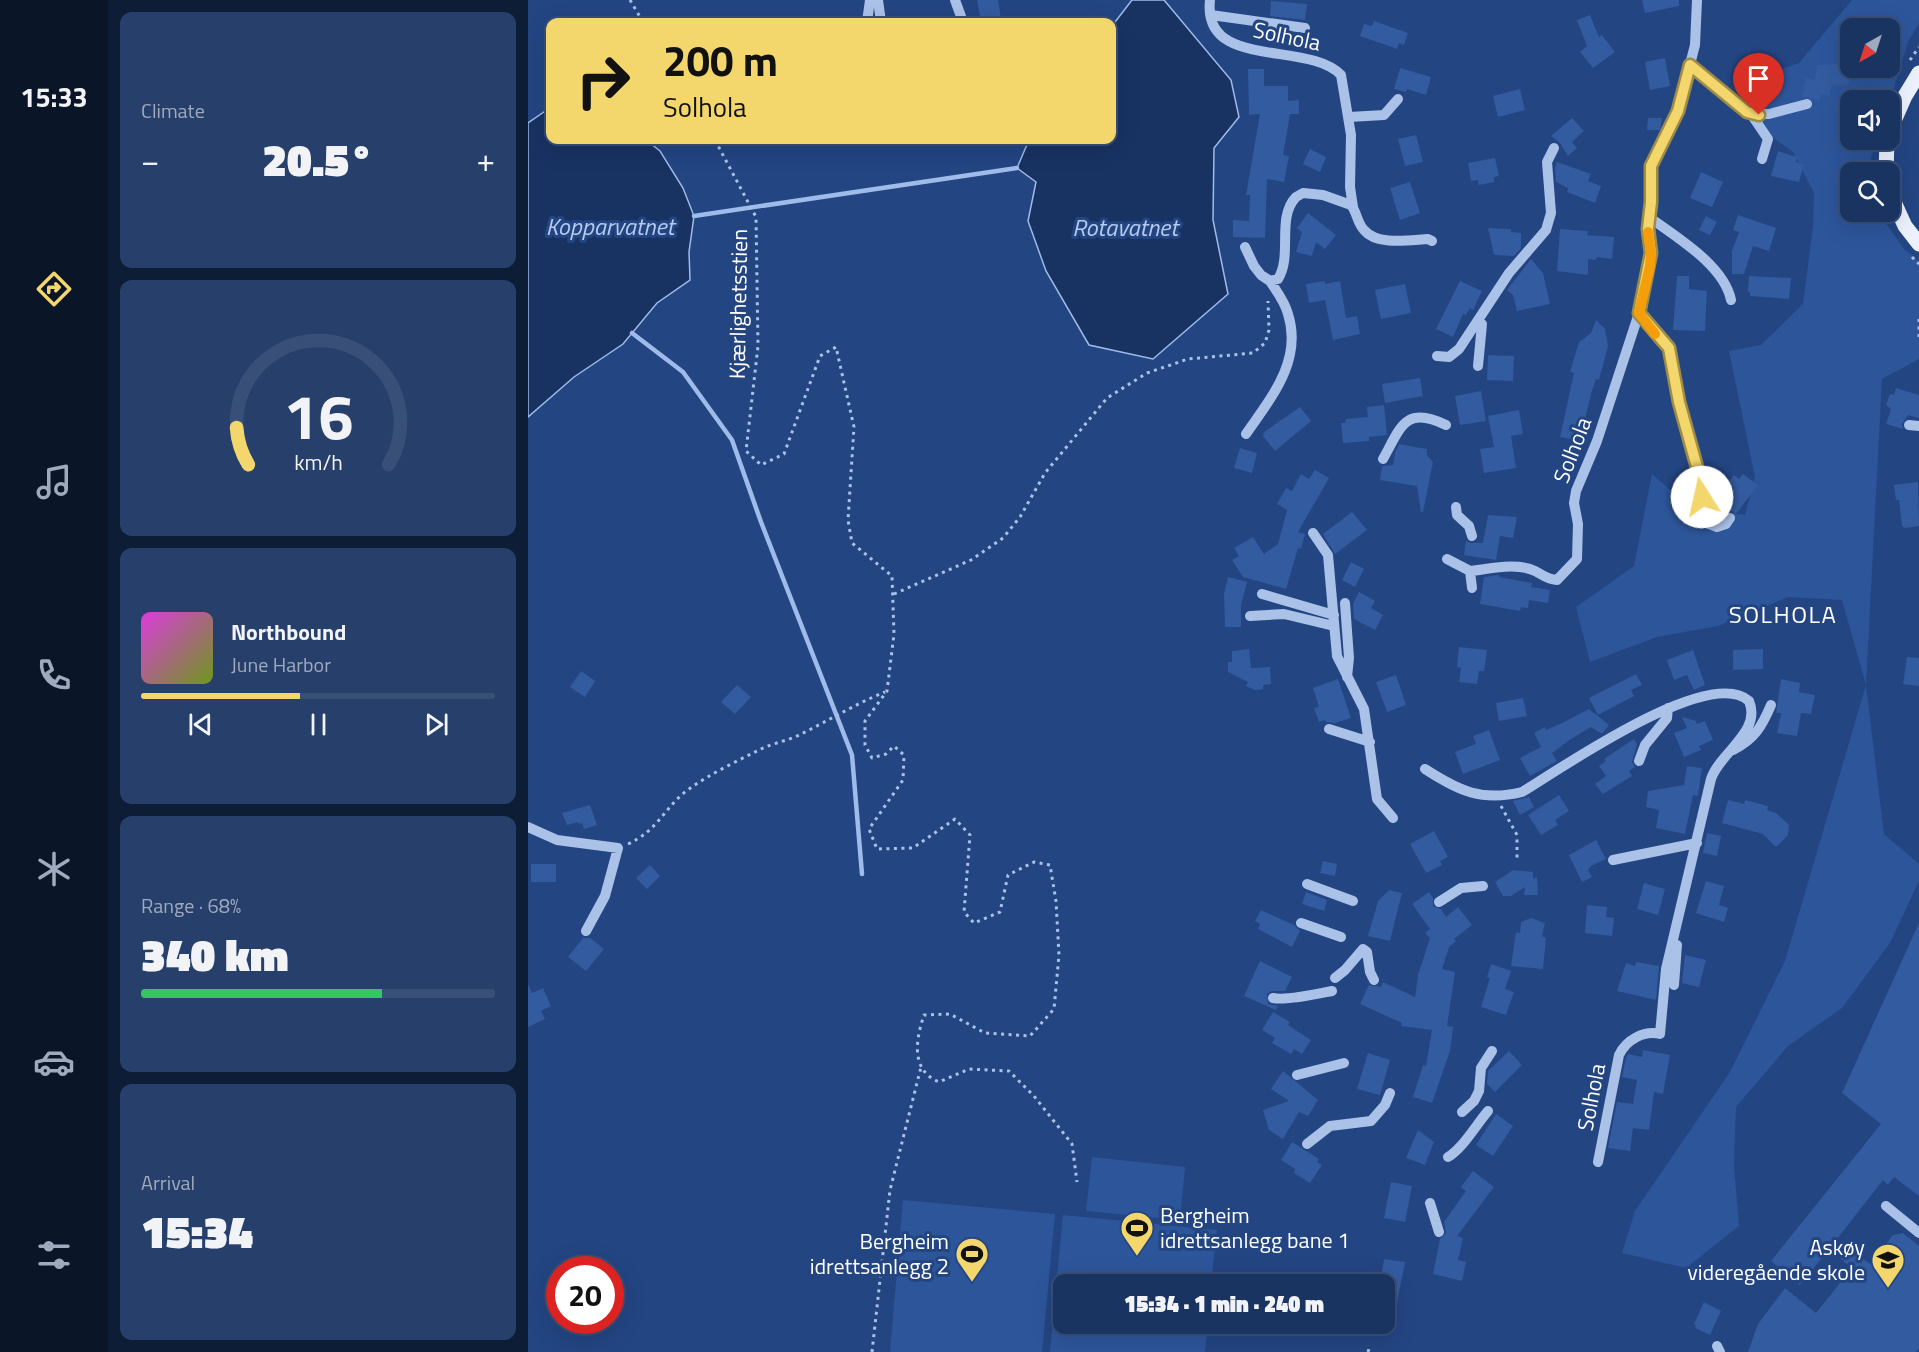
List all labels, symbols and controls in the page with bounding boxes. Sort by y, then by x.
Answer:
street label: Solhola [1250,12,1324,60]
north arrow [1840,18,1900,78]
map controls [1840,18,1900,222]
text: 200 m [663,28,778,92]
icon: right [564,42,642,120]
pin [1733,53,1784,115]
icon: arrive [1742,62,1775,95]
text: 15:33 [20,76,88,117]
text: Solhola [663,86,747,127]
button: sound [1840,90,1900,150]
text: Climate [141,95,205,126]
text: 20.5° [262,125,374,193]
text: − [141,135,159,185]
text: + [477,135,495,185]
button: search [1840,162,1900,222]
water label: Kopparvatnet [546,208,677,244]
water label: Rotavatnet [1072,209,1181,245]
street label: Kjærlighetsstien [720,229,756,379]
icon: directions [33,268,75,310]
text: 16 [283,368,353,463]
street label: Solhola [1544,412,1600,488]
text: km/h [294,446,342,478]
icon: music [33,461,75,503]
position arrow [1670,465,1734,529]
district label: SOLHOLA [1729,596,1837,632]
text: Northbound [231,615,346,649]
text: June Harbor [231,649,331,680]
icon: phone [33,654,75,696]
icon: previous [184,708,217,741]
icon: pause [302,708,335,741]
icon: next [420,708,453,741]
icon: climate [33,848,75,890]
text: Range · 68% [141,890,241,921]
text: 340 km [141,920,289,988]
icon: car [33,1041,75,1083]
street label: Solhola [1568,1060,1614,1134]
text: Arrival [141,1167,195,1198]
text: 15:34 [141,1197,253,1265]
place label: Bergheim idrettsanlegg bane 1 [1160,1198,1350,1257]
sports icon: Bergheim idrettsanlegg bane 1 [1119,1210,1155,1257]
place label: Bergheim idrettsanlegg 2 [810,1224,949,1283]
place label: Askøy videregående skole [1687,1230,1865,1289]
icon: filters [33,1234,75,1276]
sports icon: Bergheim idrettsanlegg 2 [954,1236,990,1283]
school or university icon: Askøy videregående skole [1870,1242,1906,1289]
speed limit sign: 20 [546,1256,624,1334]
text: 15:34 · 1 min · 240 m [1124,1287,1324,1321]

